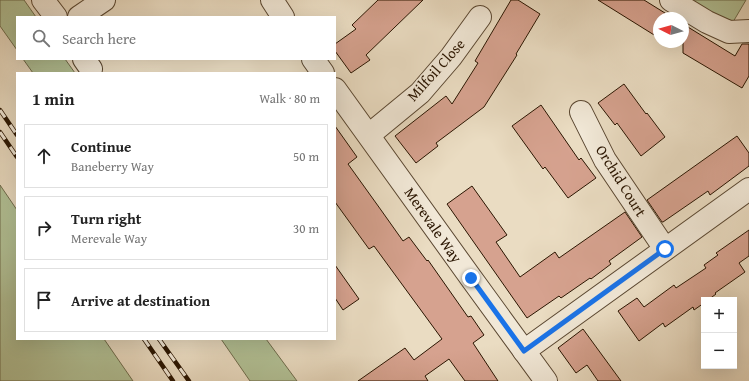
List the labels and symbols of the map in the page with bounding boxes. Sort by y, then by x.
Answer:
north arrow [653,12,689,48]
street label: Milfoil Close [402,34,470,106]
street label: Orchid Court [591,141,652,221]
street label: Merevale Way [400,183,468,267]
route start [656,240,674,258]
route end [462,269,480,287]

